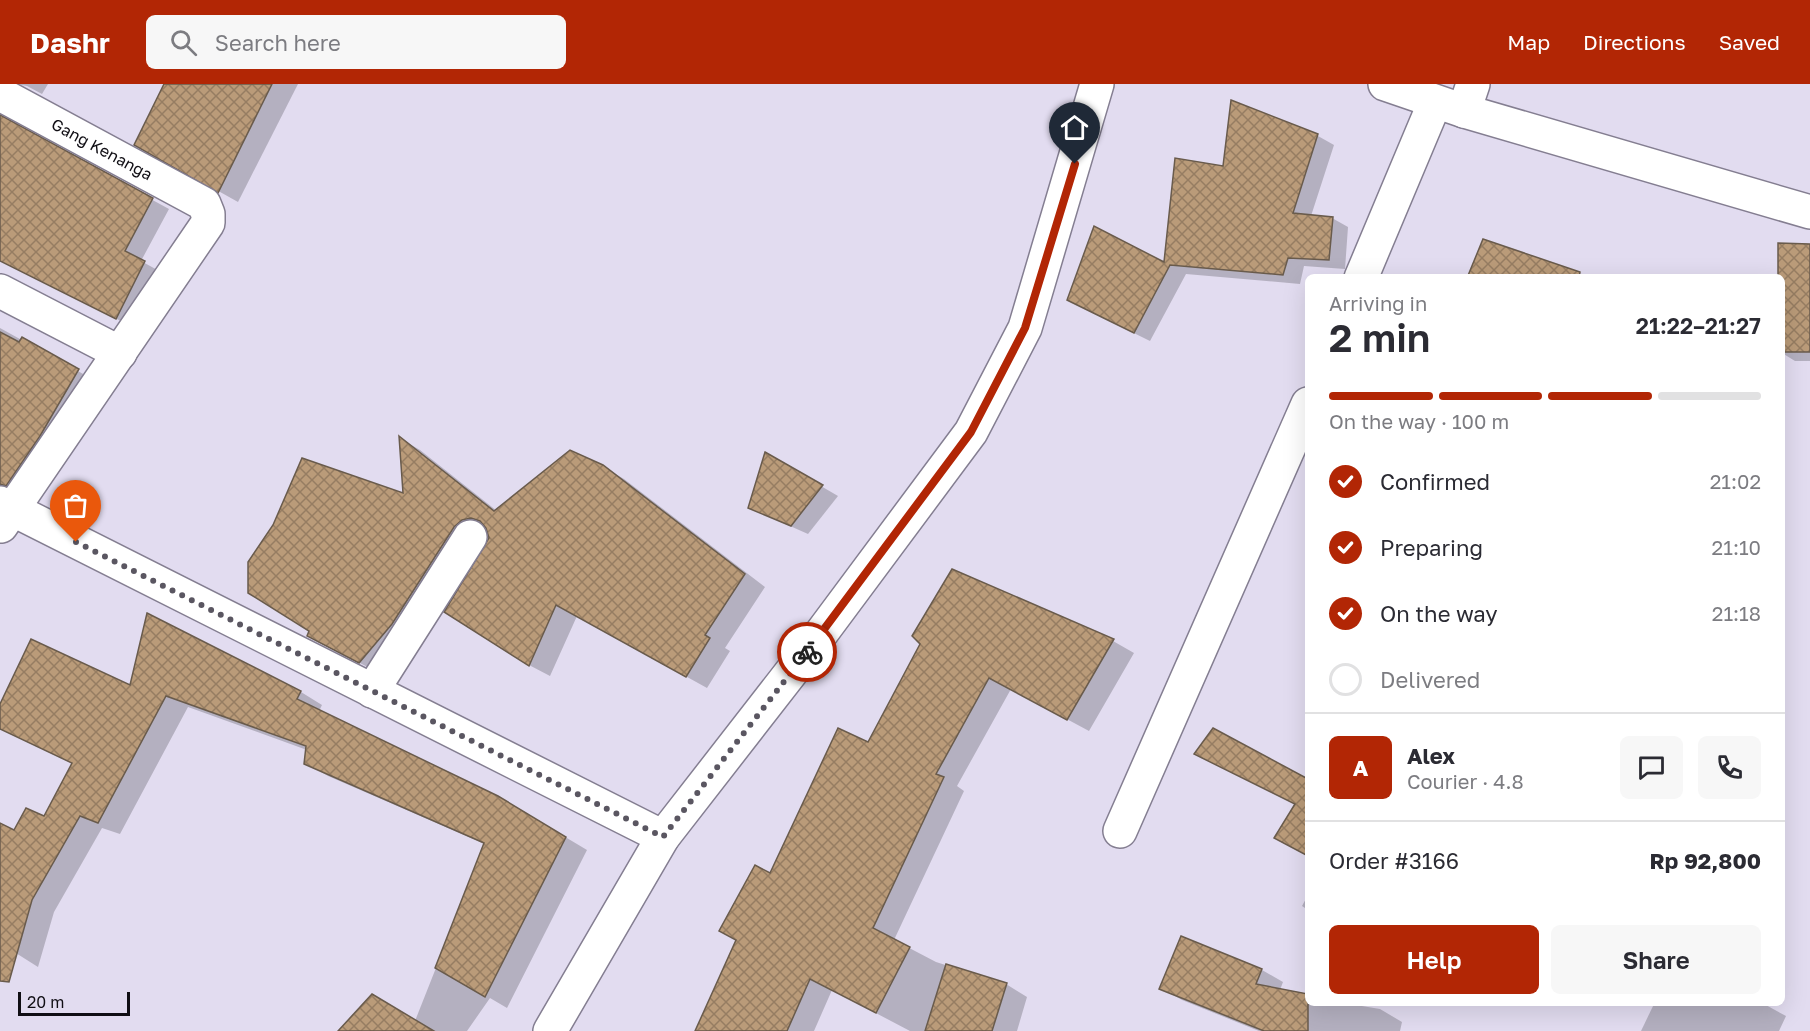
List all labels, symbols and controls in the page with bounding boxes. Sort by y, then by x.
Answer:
search box [146,15,566,69]
text: Dashr [30,26,110,59]
icon: search [167,26,200,59]
text: Search here [215,29,341,56]
text: Map [1507,29,1550,55]
text: Directions [1583,29,1686,55]
text: Saved [1719,29,1780,55]
pin [1049,102,1100,164]
icon: home [1058,111,1091,144]
street label: Gang Kenanga [48,114,156,184]
text: Arriving in [1329,291,1427,315]
text: 21:22–21:27 [1636,312,1761,339]
text: 2 min [1329,314,1430,361]
text: On the way · 100 m [1329,409,1509,433]
icon: check [1329,465,1362,498]
text: Confirmed [1380,468,1490,495]
text: 21:02 [1710,469,1761,493]
pin [50,480,101,542]
icon: bag [59,489,92,522]
icon: check [1329,531,1362,564]
text: Preparing [1380,534,1483,561]
text: 21:10 [1712,535,1761,559]
icon: check [1329,597,1362,630]
text: On the way [1380,600,1498,627]
text: 21:18 [1712,601,1761,625]
courier [777,622,837,682]
icon: bike [791,636,824,669]
text: Delivered [1380,666,1480,693]
button: chat [1620,736,1683,799]
button: phone [1698,736,1761,799]
text: Alex [1407,742,1455,769]
text: A [1353,754,1368,781]
text: Courier · 4.8 [1407,769,1524,793]
text: Order #3166 [1329,847,1459,874]
text: Rp 92,800 [1650,847,1761,874]
button: Help [1329,925,1539,994]
button: Share [1551,925,1761,994]
scale bar [18,989,130,1016]
text: 20 m [27,992,64,1012]

